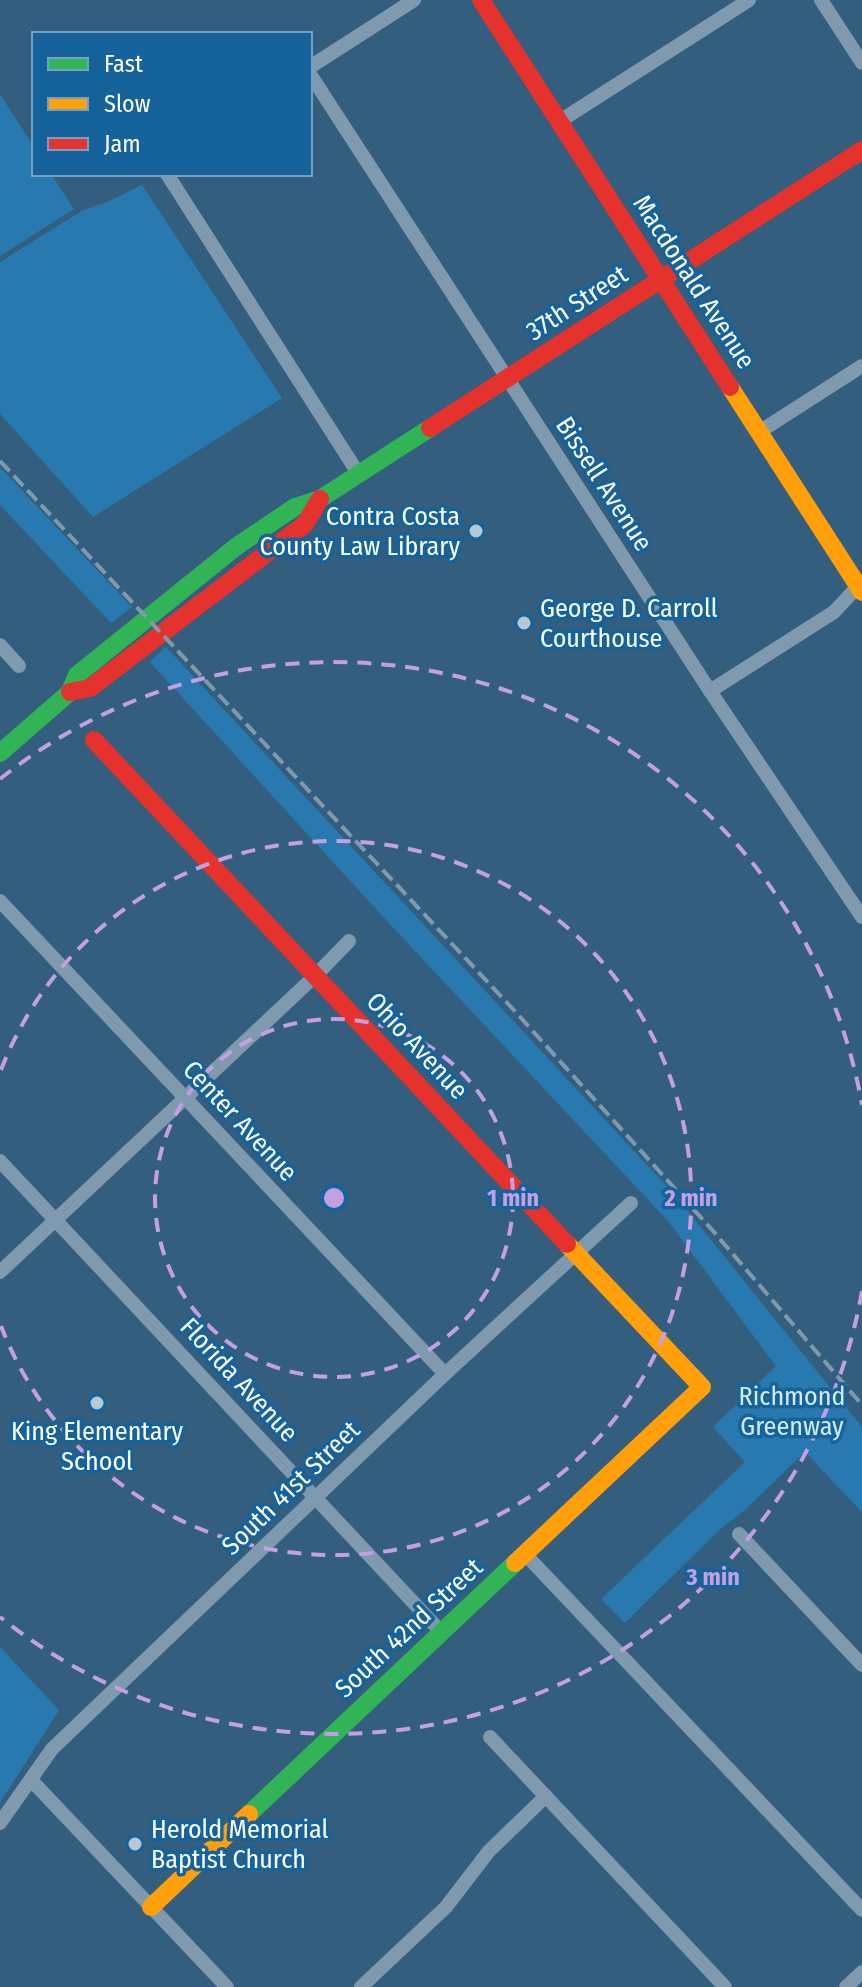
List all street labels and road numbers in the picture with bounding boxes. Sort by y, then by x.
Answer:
street label: Macdonald Avenue [626,189,762,375]
street label: 37th Street [521,259,634,347]
street label: Bissell Avenue [549,411,659,557]
street label: Ohio Avenue [360,986,474,1106]
street label: Center Avenue [176,1054,304,1188]
street label: Florida Avenue [174,1312,304,1448]
street label: South 41st Street [216,1414,367,1561]
street label: South 42nd Street [329,1552,489,1704]

